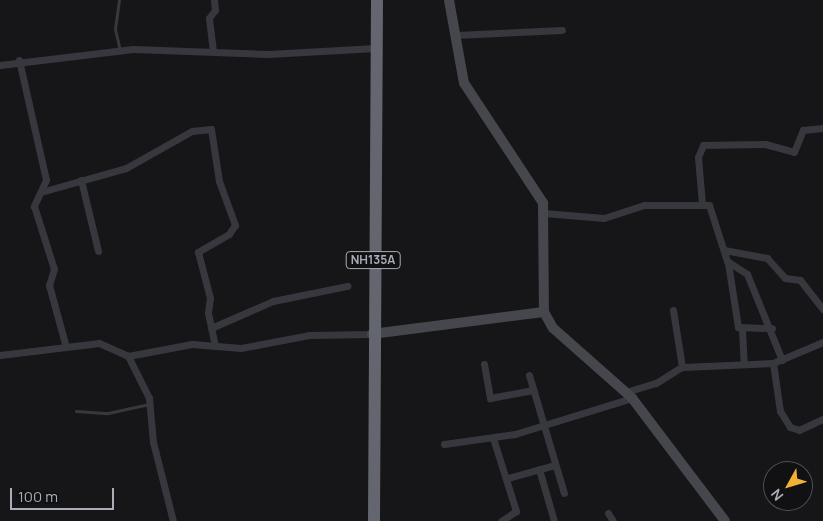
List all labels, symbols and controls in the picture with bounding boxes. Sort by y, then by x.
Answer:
road number: NH135A [346,250,400,270]
north arrow [763,461,813,511]
scale bar [12,478,116,510]
text: N [766,485,787,505]
text: 100 m [18,486,58,507]

